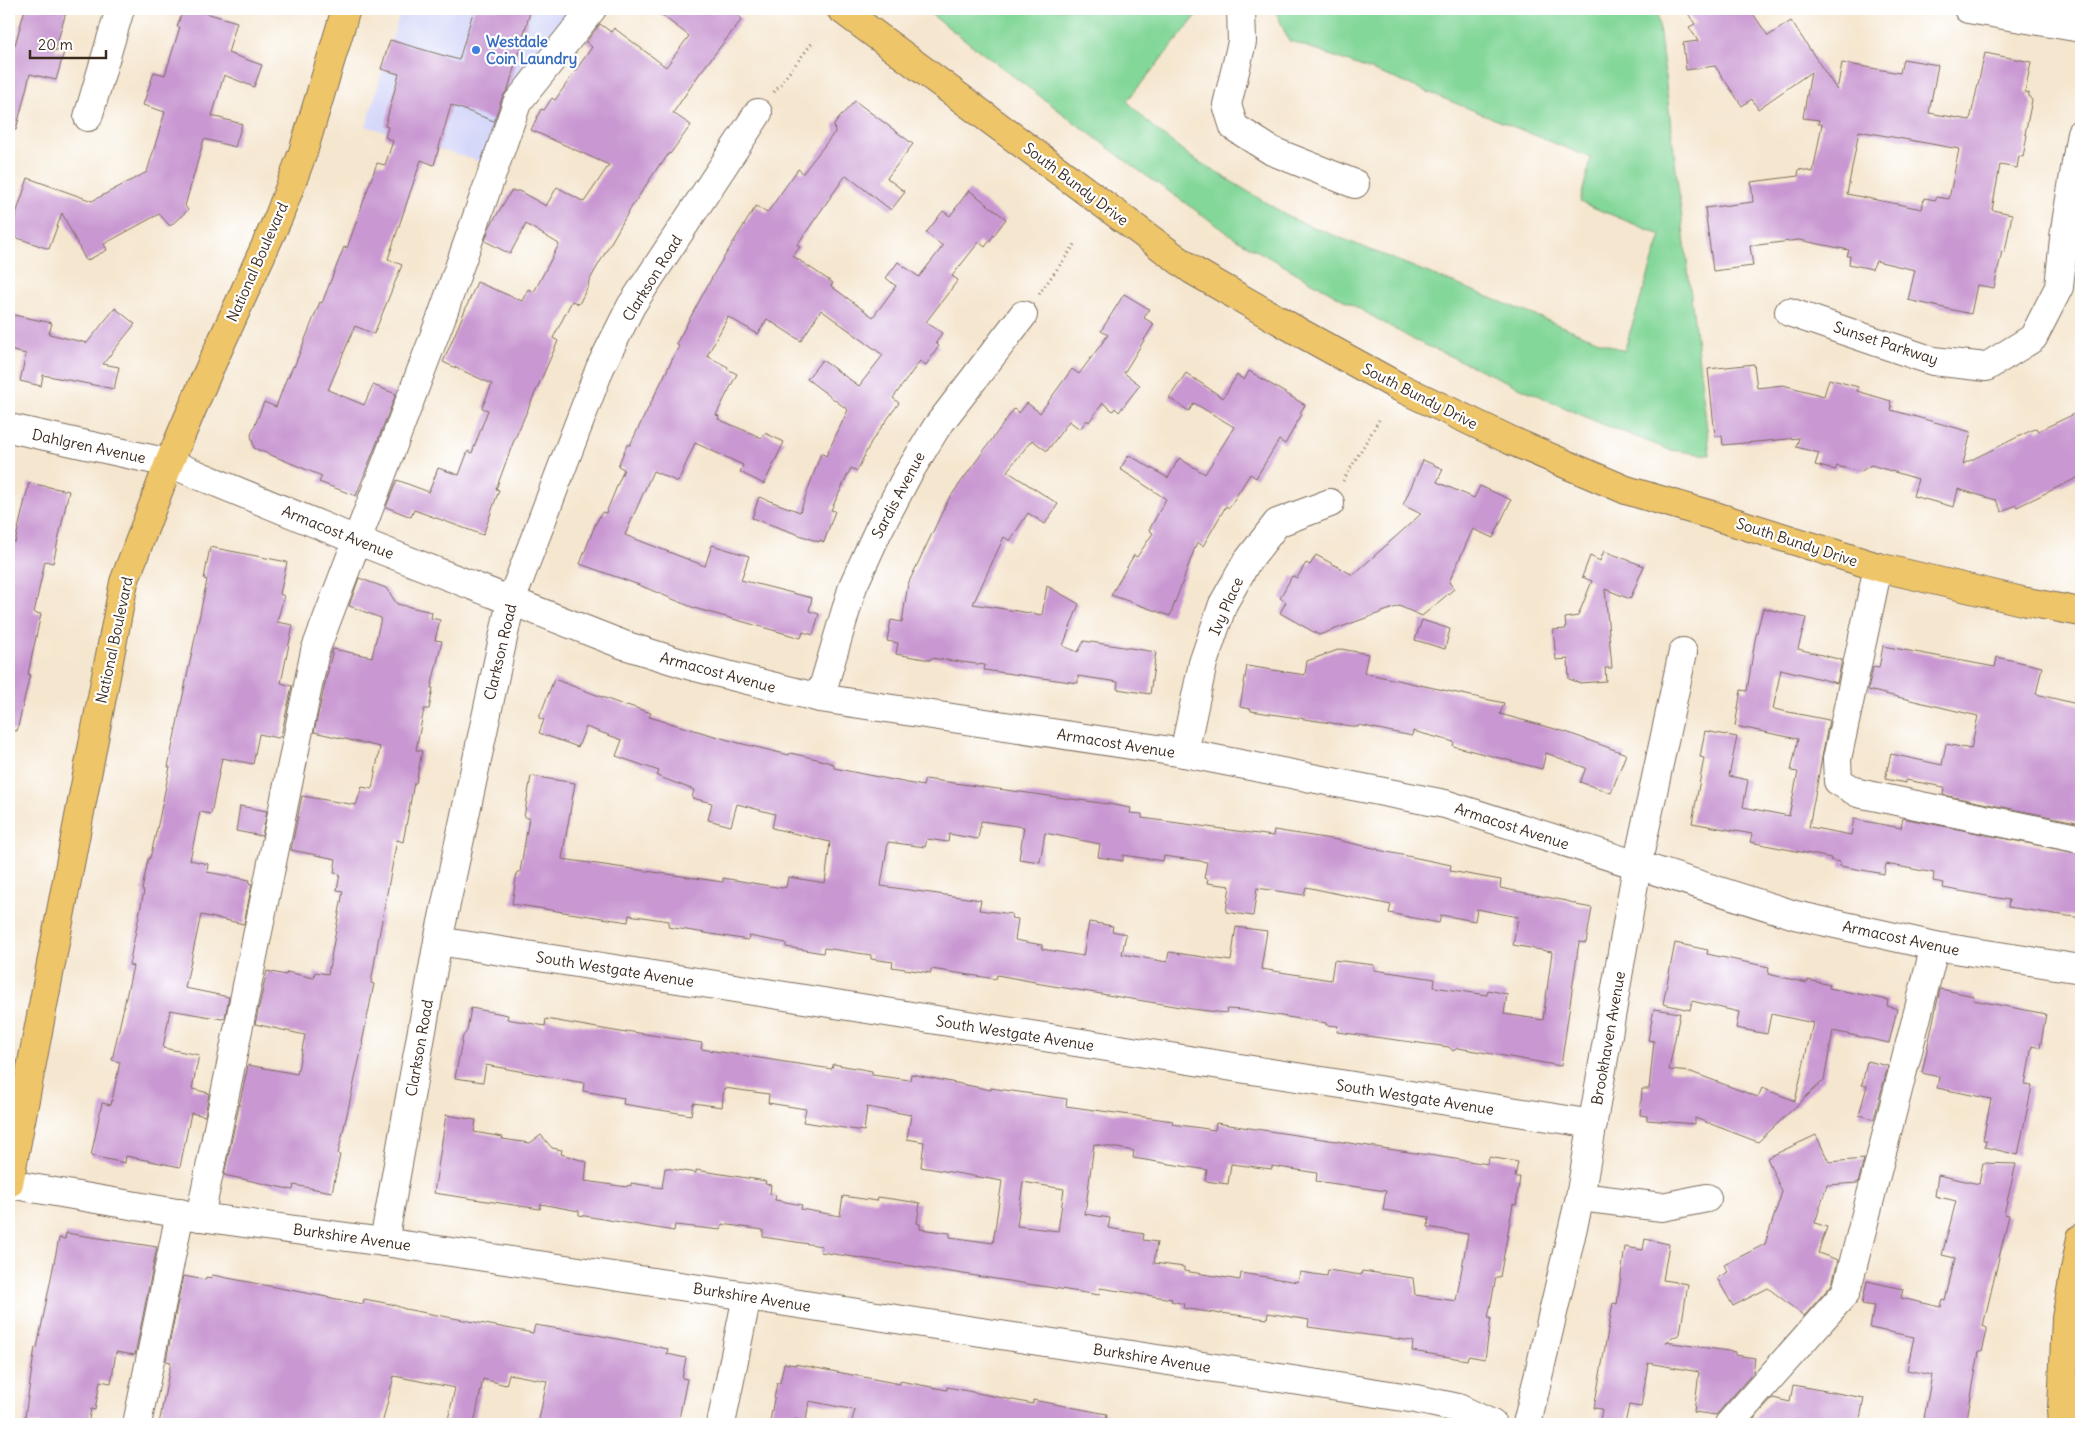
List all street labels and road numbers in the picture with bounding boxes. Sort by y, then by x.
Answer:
street label: South Bundy Drive [1020,138,1132,230]
street label: National Boulevard [222,199,292,325]
street label: Clarkson Road [618,231,686,325]
street label: Sunset Parkway [1831,317,1941,369]
street label: South Bundy Drive [1359,359,1481,433]
street label: Dahlgren Avenue [30,425,148,467]
street label: Sardis Avenue [867,448,929,542]
street label: Armacost Avenue [279,501,397,563]
street label: South Bundy Drive [1734,513,1860,571]
street label: Ivy Place [1205,574,1247,638]
street label: National Boulevard [91,575,137,705]
street label: Clarkson Road [480,602,520,702]
street label: Armacost Avenue [658,647,778,697]
street label: Armacost Avenue [1056,724,1176,762]
street label: Armacost Avenue [1452,799,1572,853]
street label: Armacost Avenue [1841,916,1961,960]
street label: South Westgate Avenue [535,947,695,991]
street label: Brookhaven Avenue [1587,970,1629,1106]
street label: Clarkson Road [401,998,437,1098]
street label: South Westgate Avenue [935,1011,1095,1055]
street label: South Westgate Avenue [1335,1075,1495,1119]
street label: Burkshire Avenue [292,1219,412,1255]
street label: Burkshire Avenue [692,1278,812,1316]
street label: Burkshire Avenue [1092,1339,1212,1377]

